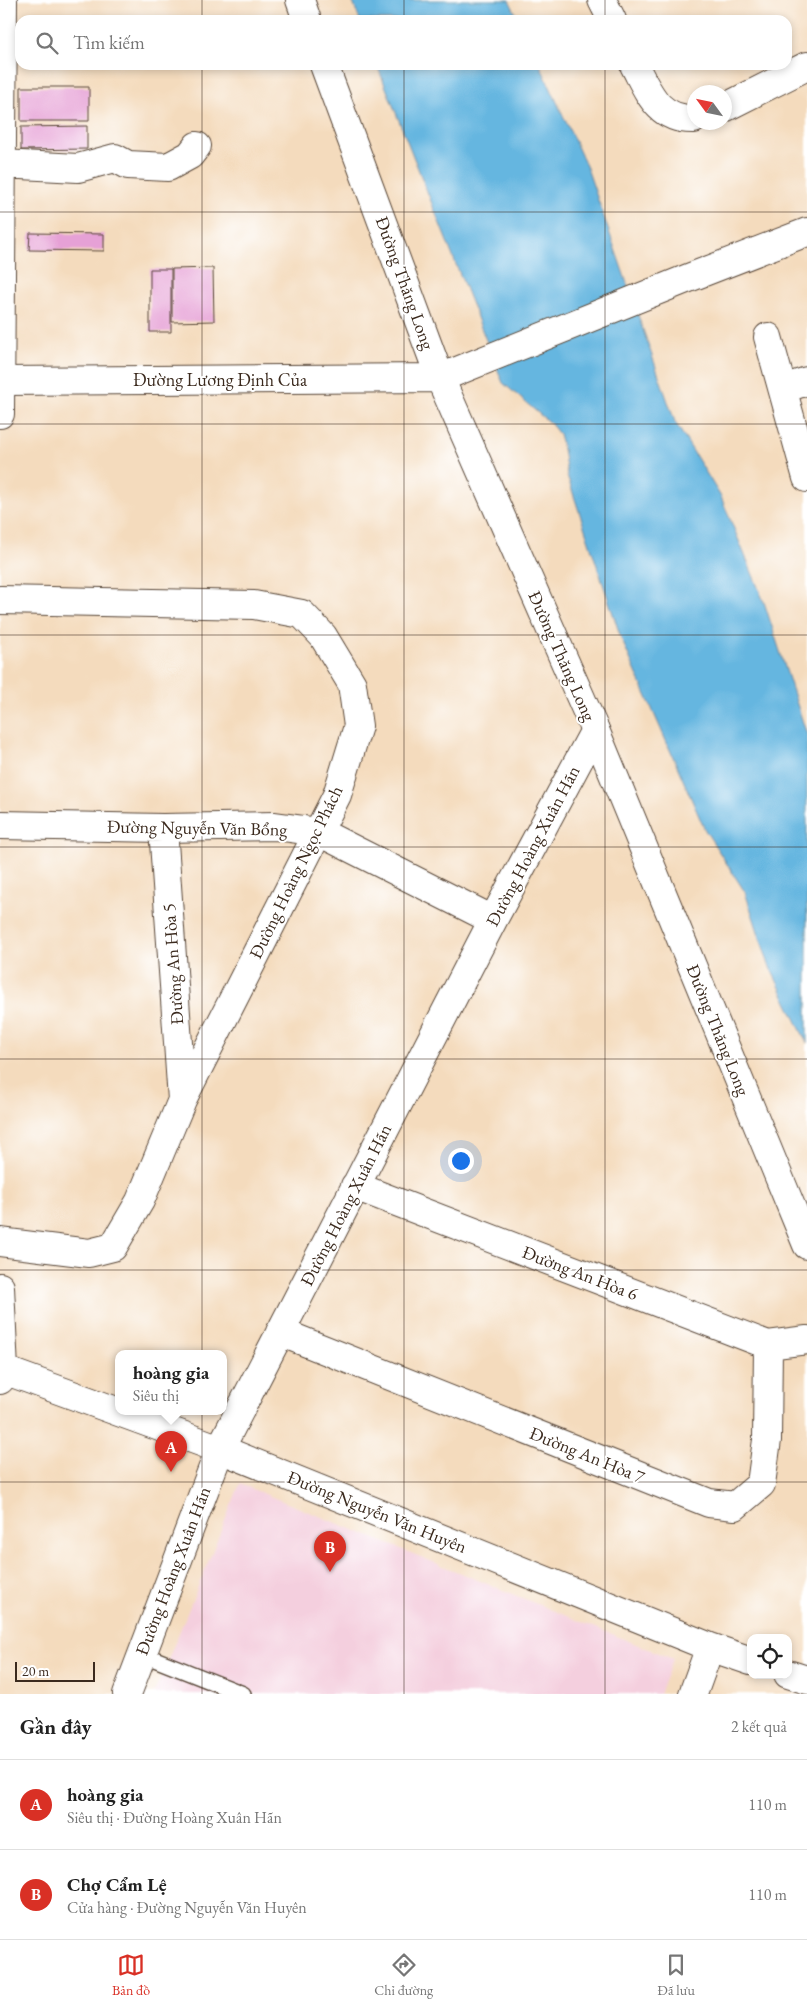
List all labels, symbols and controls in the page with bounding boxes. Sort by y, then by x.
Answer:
search box [15,15,792,70]
icon: search [33,29,61,57]
text: Tìm kiếm [73,30,145,55]
north arrow [687,85,732,130]
street label: Đường Thăng Long [371,213,440,353]
street label: Đường Lương Định Của [133,368,308,391]
street label: Đường Thăng Long [523,587,601,725]
street label: Đường Hoàng Xuân Hãn [480,761,585,930]
street label: Đường Hoàng Ngọc Phách [244,781,348,962]
street label: Đường Nguyễn Văn Bổng [107,814,287,841]
street label: Đường An Hòa 5 [157,902,188,1026]
street label: Đường Thăng Long [682,961,755,1099]
street label: Đường Hoàng Xuân Hãn [295,1119,397,1290]
your location [448,1148,474,1174]
street label: Đường An Hòa 6 [519,1240,642,1305]
popup [115,1350,227,1415]
text: hoàng gia [133,1360,209,1385]
text: Siêu thị [133,1385,179,1406]
street label: Đường An Hòa 7 [526,1421,648,1488]
pin: A [155,1431,187,1472]
street label: Đường Nguyễn Văn Huyên [284,1465,471,1558]
street label: Đường Hoàng Xuân Hãn [130,1483,215,1658]
pin: B [314,1531,346,1572]
map controls [747,1634,792,1679]
button: locate [747,1634,792,1679]
scale bar [15,1659,95,1682]
text: 20 m [22,1662,49,1680]
text: Gần đây [20,1713,92,1740]
text: 2 kết quả [731,1716,787,1737]
text: hoàng gia [67,1782,144,1807]
text: A [30,1794,42,1815]
text: 110 m [748,1794,787,1815]
text: Siêu thị · Đường Hoàng Xuân Hãn [67,1807,282,1828]
text: Chợ Cẩm Lệ [67,1872,167,1897]
text: B [31,1884,41,1905]
text: 110 m [748,1884,787,1905]
text: Cửa hàng · Đường Nguyễn Văn Huyên [67,1897,307,1918]
tab: Bản đồ [112,1951,150,1999]
tab: Chỉ đường [374,1951,433,1999]
tab: Đã lưu [657,1951,695,1999]

